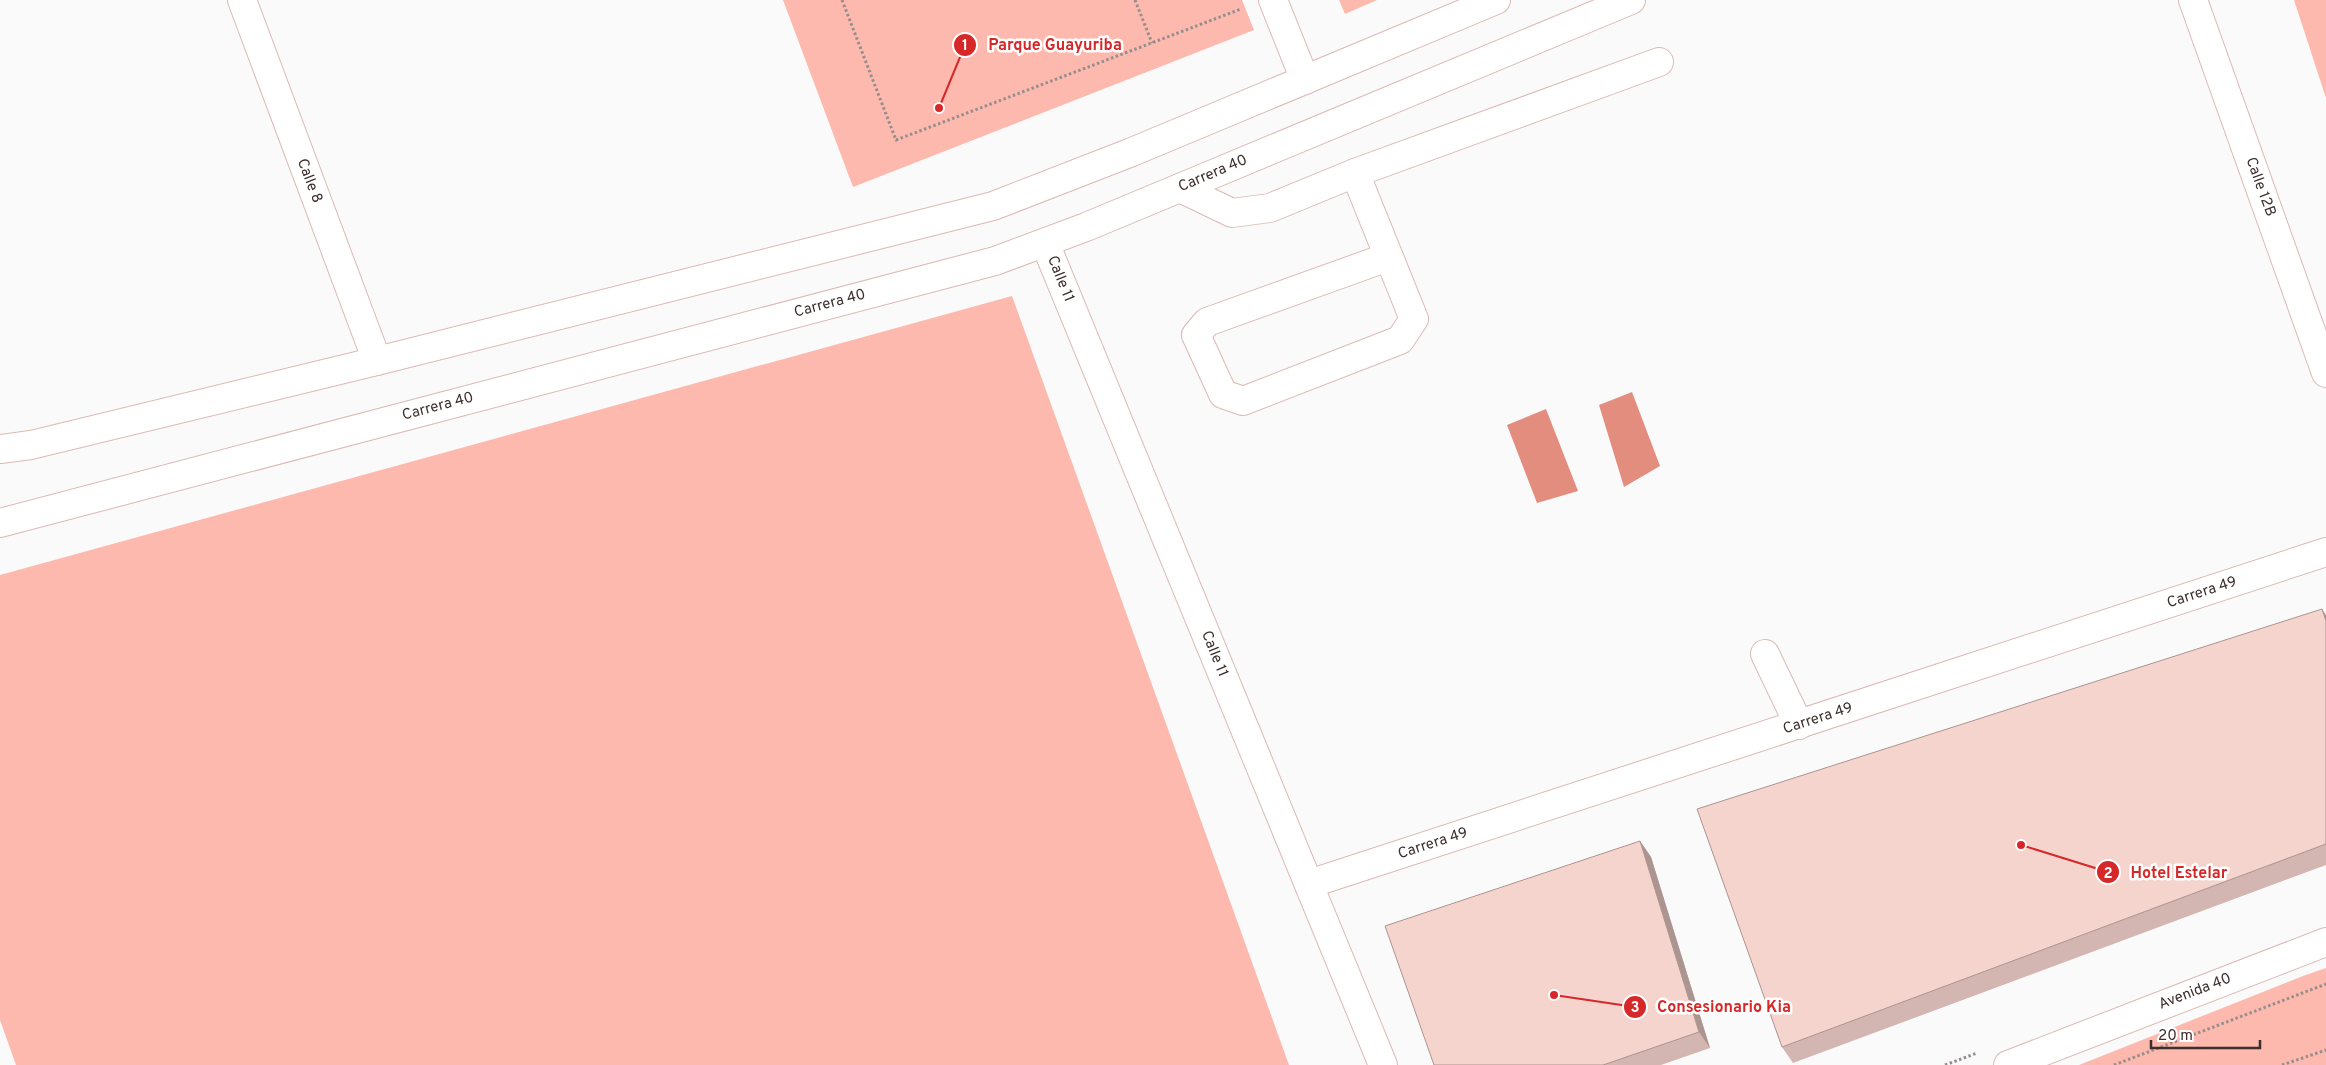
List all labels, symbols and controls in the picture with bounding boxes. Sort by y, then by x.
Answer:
callout: Parque Guayuriba [953,29,1131,60]
text: Parque Guayuriba [988,36,1122,56]
text: 1 [962,37,968,56]
street label: Carrera 40 [1176,151,1250,197]
street label: Calle 12B [2241,155,2279,219]
street label: Calle 8 [292,156,326,206]
street label: Calle 11 [1042,253,1078,305]
street label: Carrera 40 [792,285,868,323]
street label: Carrera 40 [400,388,476,426]
street label: Carrera 49 [2165,573,2239,613]
street label: Calle 11 [1196,628,1232,680]
street label: Carrera 49 [1781,699,1855,739]
street label: Carrera 49 [1396,824,1470,864]
callout: Hotel Estelar [2096,857,2238,888]
text: Hotel Estelar [2131,864,2228,884]
text: 2 [2103,865,2113,884]
street label: Avenida 40 [2156,969,2234,1015]
callout: Consesionario Kia [1622,991,1801,1022]
text: Consesionario Kia [1657,998,1791,1018]
text: 3 [1631,999,1640,1018]
scale bar [2151,1018,2260,1050]
text: 20 m [2158,1027,2193,1046]

